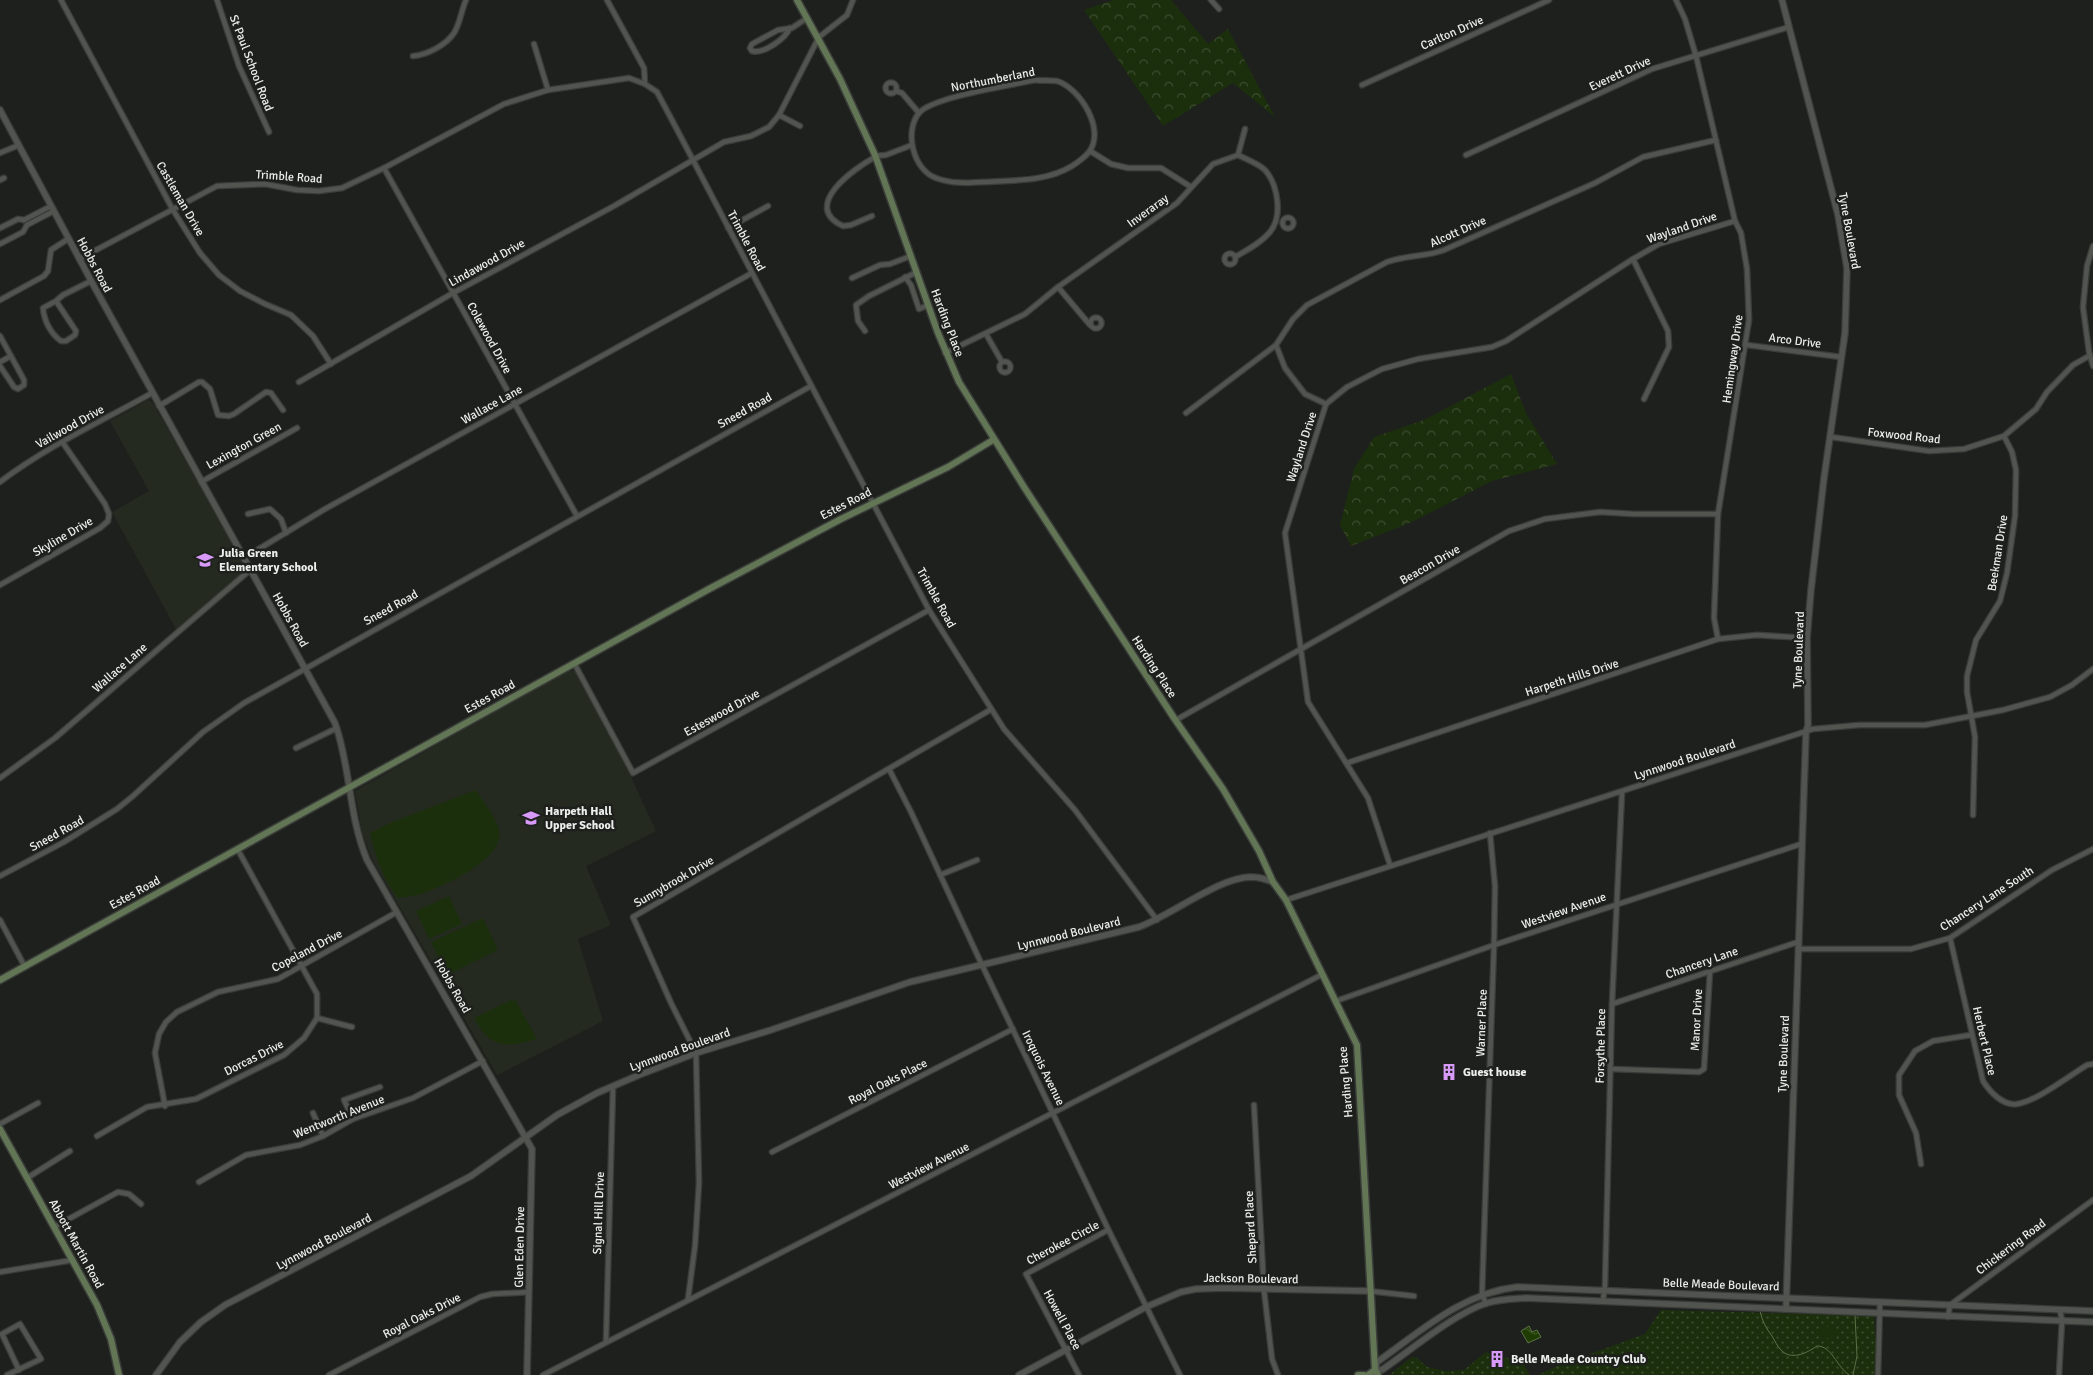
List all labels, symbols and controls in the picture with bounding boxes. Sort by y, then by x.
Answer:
street label: Carlton Drive [1418,12,1486,54]
street label: St Paul School Road [226,13,276,113]
street label: Everett Drive [1587,53,1653,95]
street label: Northumberland [950,65,1036,95]
street label: Castleman Drive [153,159,207,239]
street label: Trimble Road [255,167,323,187]
street label: Inveraray [1124,191,1172,231]
street label: Tyne Boulevard [1835,192,1863,270]
street label: Trimble Road [724,208,768,274]
street label: Wayland Drive [1645,209,1719,247]
street label: Alcott Drive [1427,213,1489,251]
street label: Hobbs Road [73,235,115,295]
street label: Lindawood Drive [446,236,528,290]
street label: Harding Place [927,287,967,359]
street label: Colewood Drive [463,300,515,376]
street label: Hemingway Drive [1719,314,1747,404]
street label: Arco Drive [1768,330,1822,352]
street label: Wallace Lane [459,382,525,428]
street label: Sneed Road [715,390,775,432]
street label: Vailwood Drive [33,402,107,452]
street label: Wayland Drive [1284,410,1320,484]
street label: Lexington Green [204,419,284,473]
street label: Foxwood Road [1867,425,1941,447]
street label: Estes Road [818,485,874,523]
street label: Skyline Drive [30,514,96,560]
street label: Beekman Drive [1985,514,2011,592]
street label: Beacon Drive [1397,542,1463,588]
place label: Julia Green Elementary School [219,546,318,575]
school or university icon: Julia Green Elementary School [195,550,215,570]
street label: Trimble Road [913,565,959,631]
street label: Sneed Road [361,587,421,629]
street label: Hobbs Road [269,590,311,650]
street label: Tyne Boulevard [1790,611,1808,689]
street label: Harding Place [1128,633,1180,701]
street label: Wallace Lane [89,640,151,696]
street label: Harpeth Hills Drive [1523,656,1621,700]
street label: Estes Road [462,677,518,717]
street label: Esteswood Drive [682,686,762,740]
street label: Lynnwood Boulevard [1632,737,1738,783]
place label: Harpeth Hall Upper School [545,804,615,833]
school or university icon: Harpeth Hall Upper School [521,808,541,828]
street label: Sneed Road [27,813,87,855]
street label: Sunnybrook Drive [631,853,717,911]
street label: Chancery Lane South [1937,863,2037,935]
street label: Estes Road [107,873,163,913]
street label: Westview Avenue [1520,889,1608,933]
street label: Lynnwood Boulevard [1016,914,1122,954]
street label: Copeland Drive [269,926,345,976]
street label: Chancery Lane [1664,944,1740,982]
street label: Hobbs Road [430,956,474,1016]
street label: Manor Drive [1688,988,1706,1052]
street label: Warner Place [1473,989,1491,1057]
street label: Herbert Place [1969,1005,1999,1077]
street label: Forsythe Place [1593,1008,1609,1084]
street label: Tyne Boulevard [1775,1015,1793,1093]
street label: Lynnwood Boulevard [628,1025,732,1075]
street label: Iroquois Avenue [1018,1028,1068,1108]
street label: Dorcas Drive [222,1037,286,1079]
street label: Harding Place [1335,1046,1357,1118]
street label: Royal Oaks Place [846,1056,930,1108]
building icon: Guest house [1439,1062,1459,1082]
place label: Guest house [1463,1065,1527,1080]
street label: Wentworth Avenue [291,1092,387,1142]
street label: Westview Avenue [886,1139,972,1193]
street label: Signal Hill Drive [590,1171,608,1255]
street label: Shepard Place [1242,1190,1260,1264]
street label: Abbott Martin Road [45,1197,107,1291]
street label: Glen Eden Drive [512,1206,528,1288]
street label: Lynnwood Boulevard [274,1211,374,1273]
street label: Chickering Road [1973,1216,2049,1278]
street label: Cherokee Circle [1024,1218,1102,1268]
street label: Jackson Boulevard [1203,1271,1299,1287]
street label: Belle Meade Boulevard [1662,1275,1780,1295]
street label: Howell Place [1040,1287,1084,1353]
street label: Royal Oaks Drive [381,1290,463,1342]
building icon: Belle Meade Country Club [1487,1349,1507,1369]
place label: Belle Meade Country Club [1511,1352,1647,1367]

